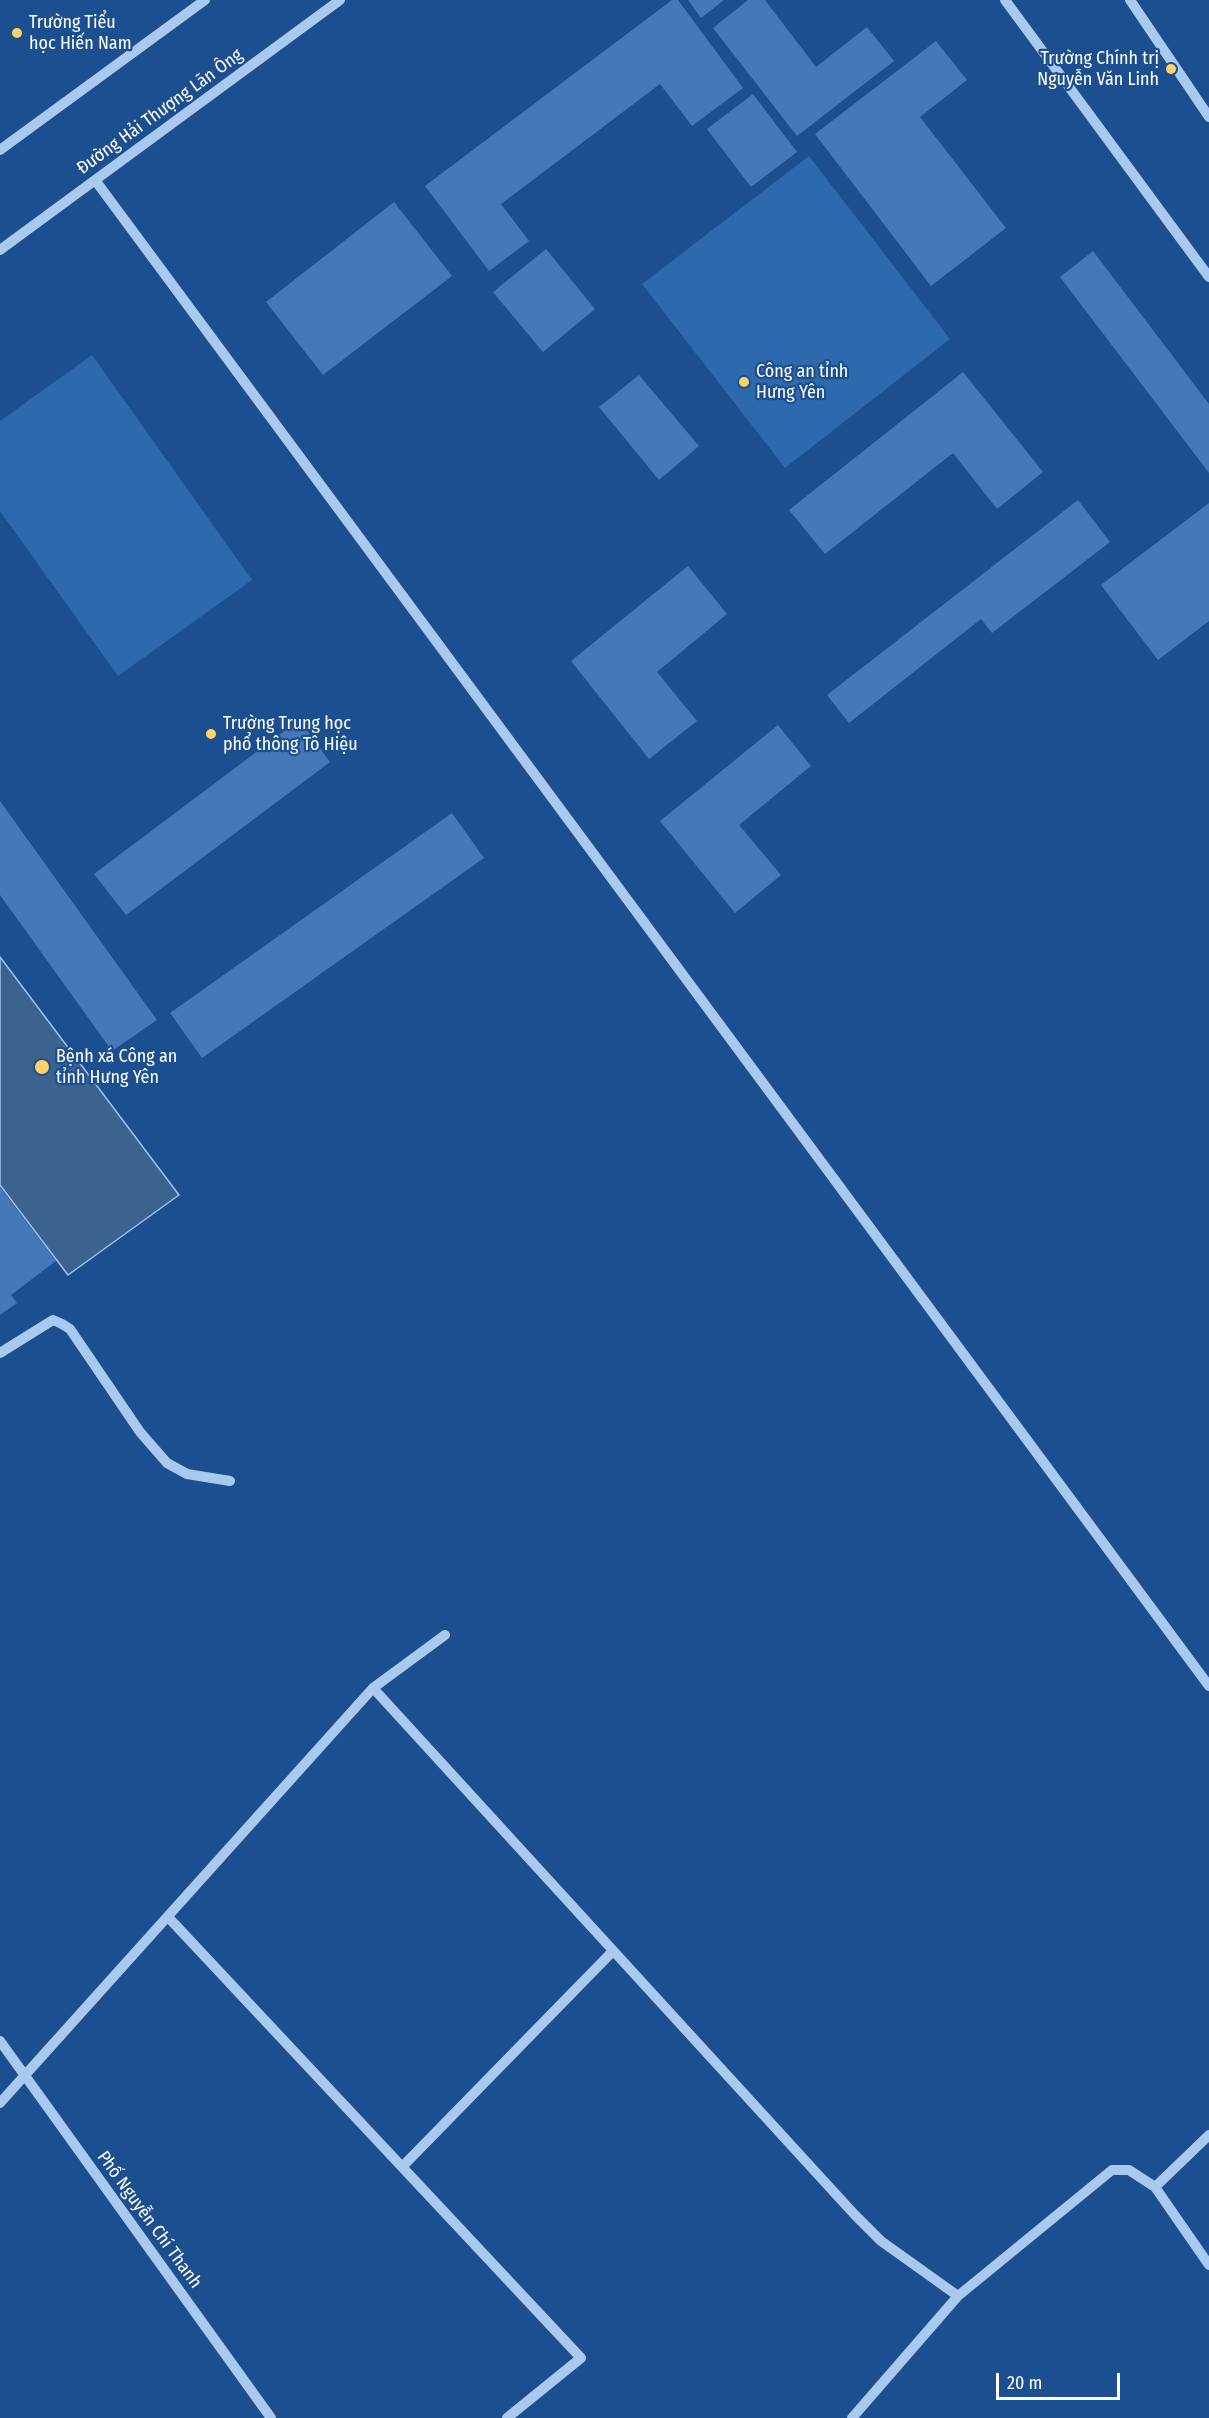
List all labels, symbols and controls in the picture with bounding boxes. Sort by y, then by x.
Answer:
place label: Trường Tiểu học Hiến Nam [29,12,132,54]
marker: Trường Tiểu học Hiến Nam [10,26,24,40]
street label: Đường Hải Thượng Lãn Ông [73,45,247,179]
place label: Trường Chính trị Nguyễn Văn Linh [1037,48,1159,90]
marker: Trường Chính trị Nguyễn Văn Linh [1164,62,1178,76]
place label: Công an tỉnh Hưng Yên [756,361,848,404]
marker: Công an tỉnh Hưng Yên [737,375,751,389]
place label: Trường Trung học phổ thông Tô Hiệu [223,713,358,756]
marker: Trường Trung học phổ thông Tô Hiệu [204,727,218,741]
place label: Bệnh xá Công an tỉnh Hưng Yên [56,1046,177,1088]
marker: Bệnh xá Công an tỉnh Hưng Yên [33,1058,51,1076]
street label: Phố Nguyễn Chí Thanh [92,2147,206,2293]
scale bar [999,2361,1124,2399]
text: 20 m [1007,2372,1042,2394]

